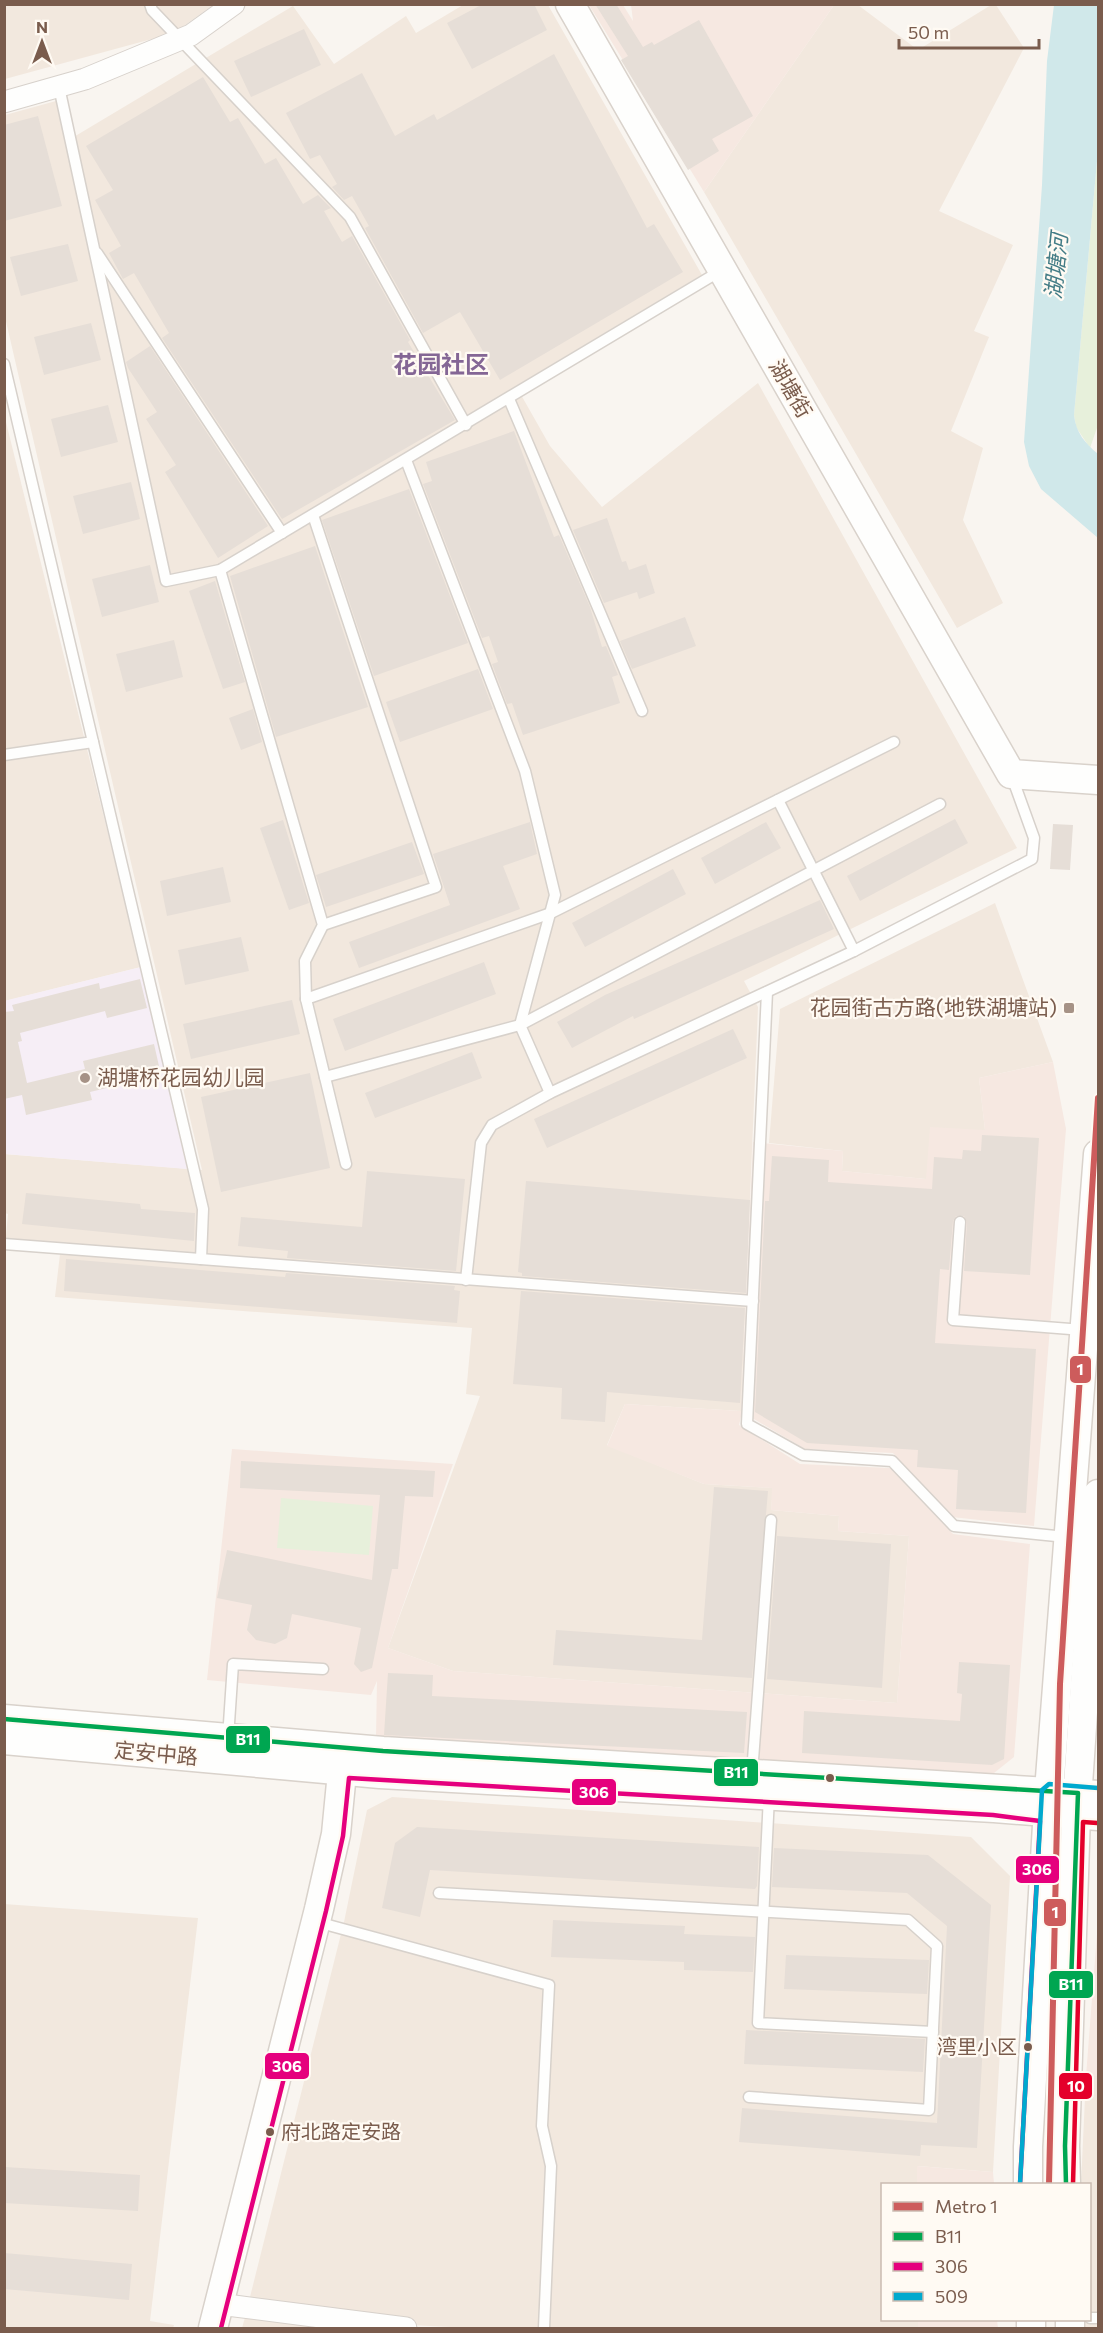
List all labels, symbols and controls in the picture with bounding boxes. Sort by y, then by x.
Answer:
north arrow [12,12,72,72]
scale bar [899,12,1038,50]
text: N [36,17,48,36]
text: 50 m [908,21,949,43]
water label: 湖塘河 [1039,228,1073,300]
district label: 花园社区 [393,349,489,378]
street label: 湖塘街 [765,355,818,422]
place label: 花园街古方路(地铁湖塘站) [810,994,1057,1019]
marker: 花园街古方路(地铁湖塘站) [1062,1001,1076,1015]
place label: 湖塘桥花园幼儿园 [97,1064,265,1089]
marker: 湖塘桥花园幼儿园 [78,1071,92,1085]
line badge: 1 [1069,1355,1092,1384]
text: 1 [1076,1359,1084,1378]
line badge: B11 [225,1725,271,1754]
text: B11 [235,1729,261,1748]
street label: 定安中路 [113,1736,199,1769]
line badge: B11 [713,1758,759,1787]
text: B11 [723,1762,749,1781]
unlabelled marker [824,1772,836,1784]
line badge: 306 [571,1778,617,1806]
text: 306 [579,1782,609,1801]
line badge: 306 [1015,1855,1060,1884]
text: 306 [1022,1859,1052,1878]
line badge: 1 [1043,1898,1067,1927]
text: 1 [1051,1902,1059,1921]
line badge: B11 [1048,1970,1094,1999]
text: B11 [1058,1974,1084,1993]
place label: 湾里小区 [937,2034,1017,2058]
marker: 湾里小区 [1022,2041,1034,2053]
line badge: 306 [264,2052,310,2080]
text: 306 [272,2056,302,2075]
line badge: 10 [1058,2072,1093,2100]
text: 10 [1067,2076,1085,2095]
place label: 府北路定安路 [281,2119,401,2143]
marker: 府北路定安路 [264,2126,276,2138]
legend [881,2183,1091,2321]
text: Metro 1 [935,2195,998,2217]
text: B11 [935,2225,962,2247]
text: 306 [935,2255,968,2277]
text: 509 [935,2285,968,2307]

